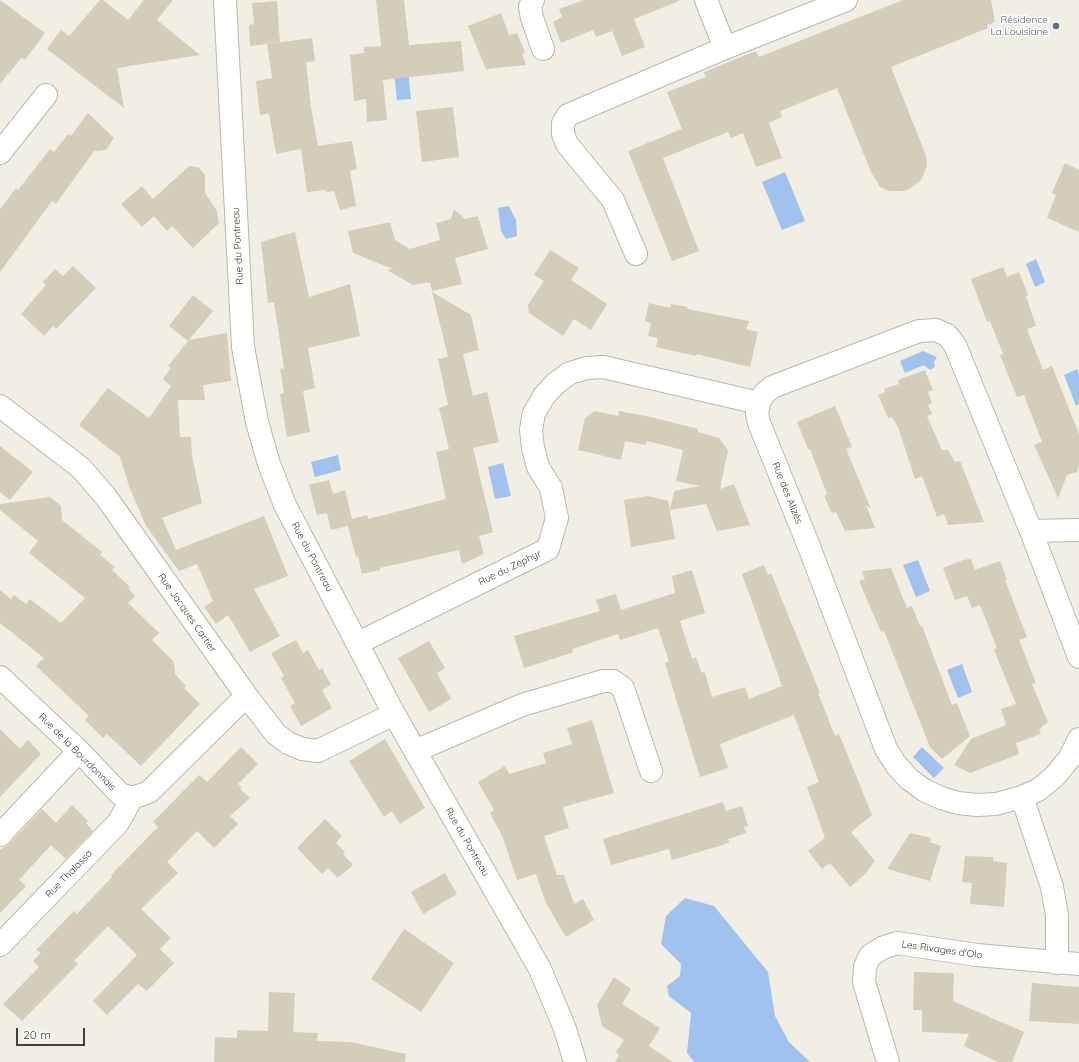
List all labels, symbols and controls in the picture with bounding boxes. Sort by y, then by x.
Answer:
place label: Résidence La Louisiane [990,14,1048,38]
marker: Résidence La Louisiane [1051,21,1061,31]
street label: Rue du Pontreau [230,207,246,285]
street label: Rue des Alizés [769,460,805,526]
street label: Rue du Pontreau [289,520,335,594]
street label: Rue du Zéphyr [477,548,543,588]
street label: Rue Jacques Cartier [155,571,219,655]
street label: Rue de la Bourdonnais [36,711,118,793]
street label: Rue du Pontreau [442,806,492,878]
street label: Rue Thalassa [43,847,95,901]
street label: Les Rivages d'Olo [901,938,983,962]
scale bar [18,1020,87,1046]
text: 20 m [23,1027,51,1042]

